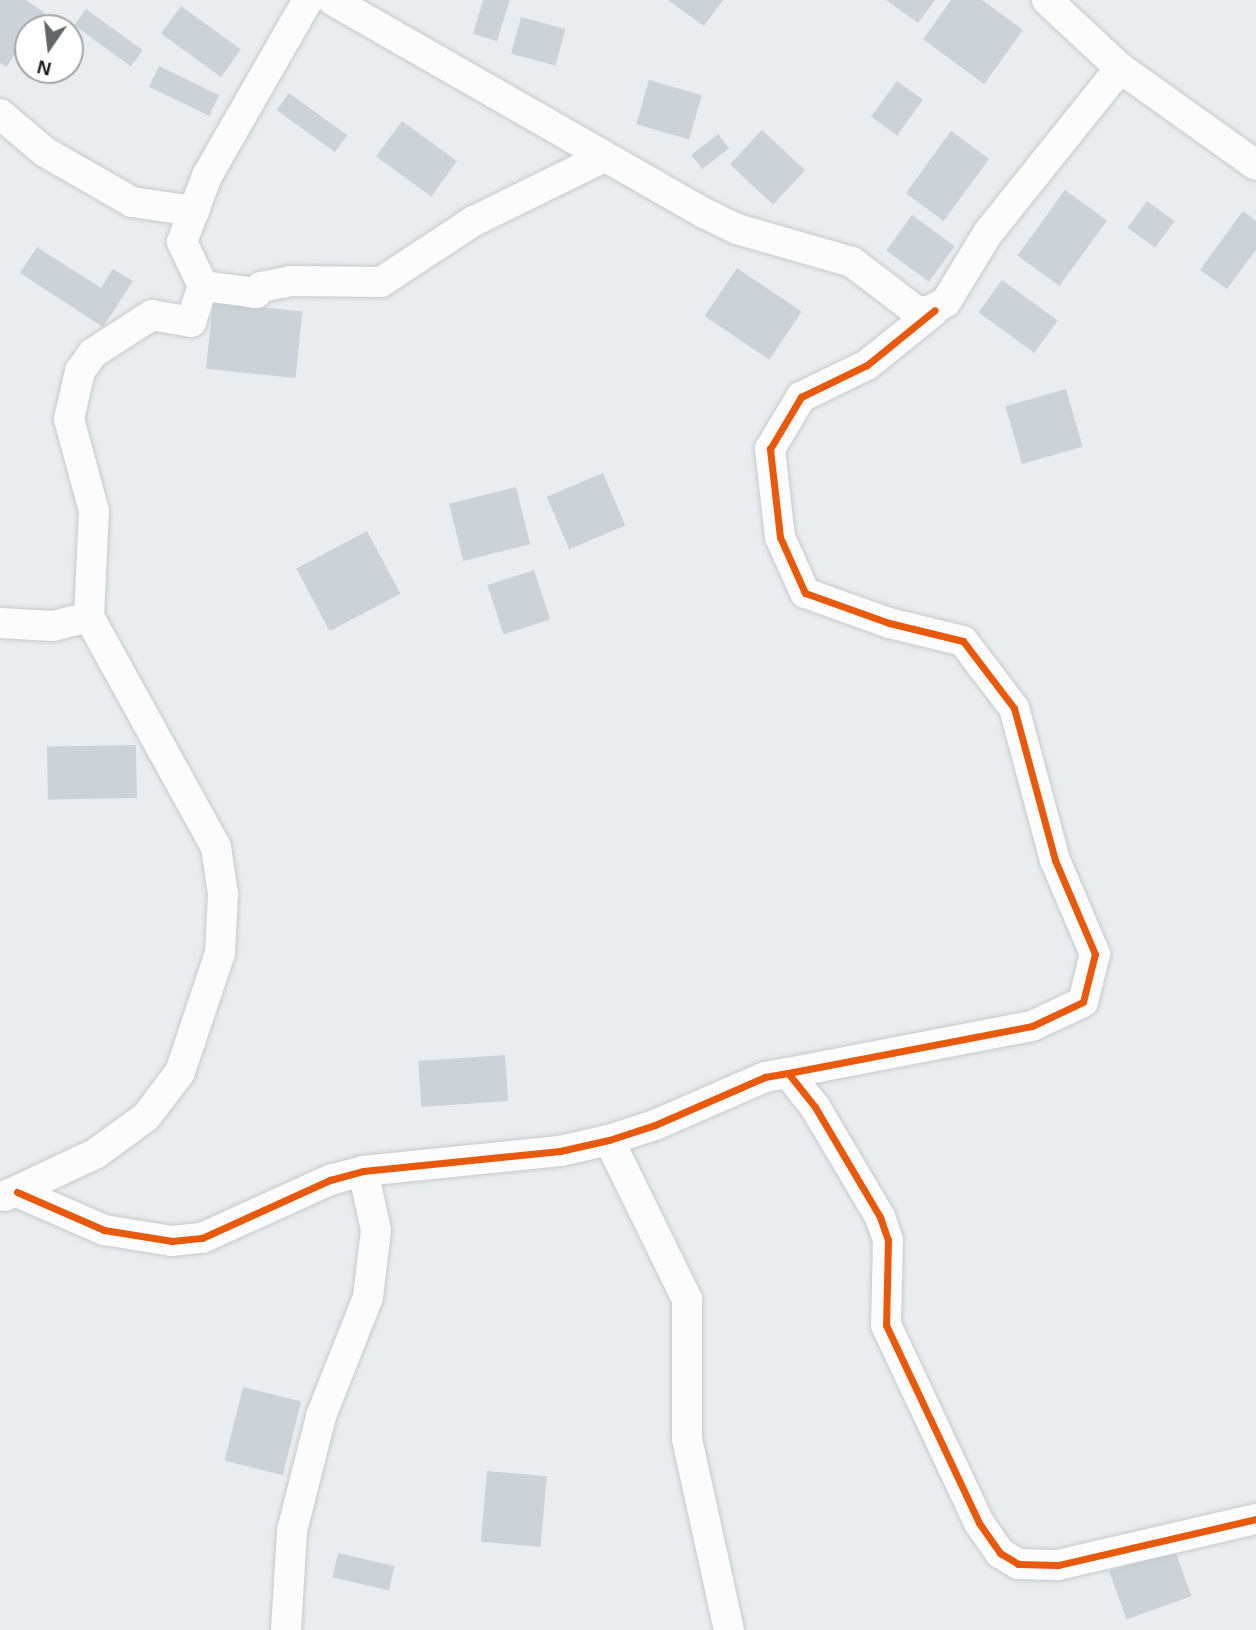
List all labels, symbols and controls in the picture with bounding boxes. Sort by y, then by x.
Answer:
north arrow [14,14,84,84]
text: N [35,56,53,80]

